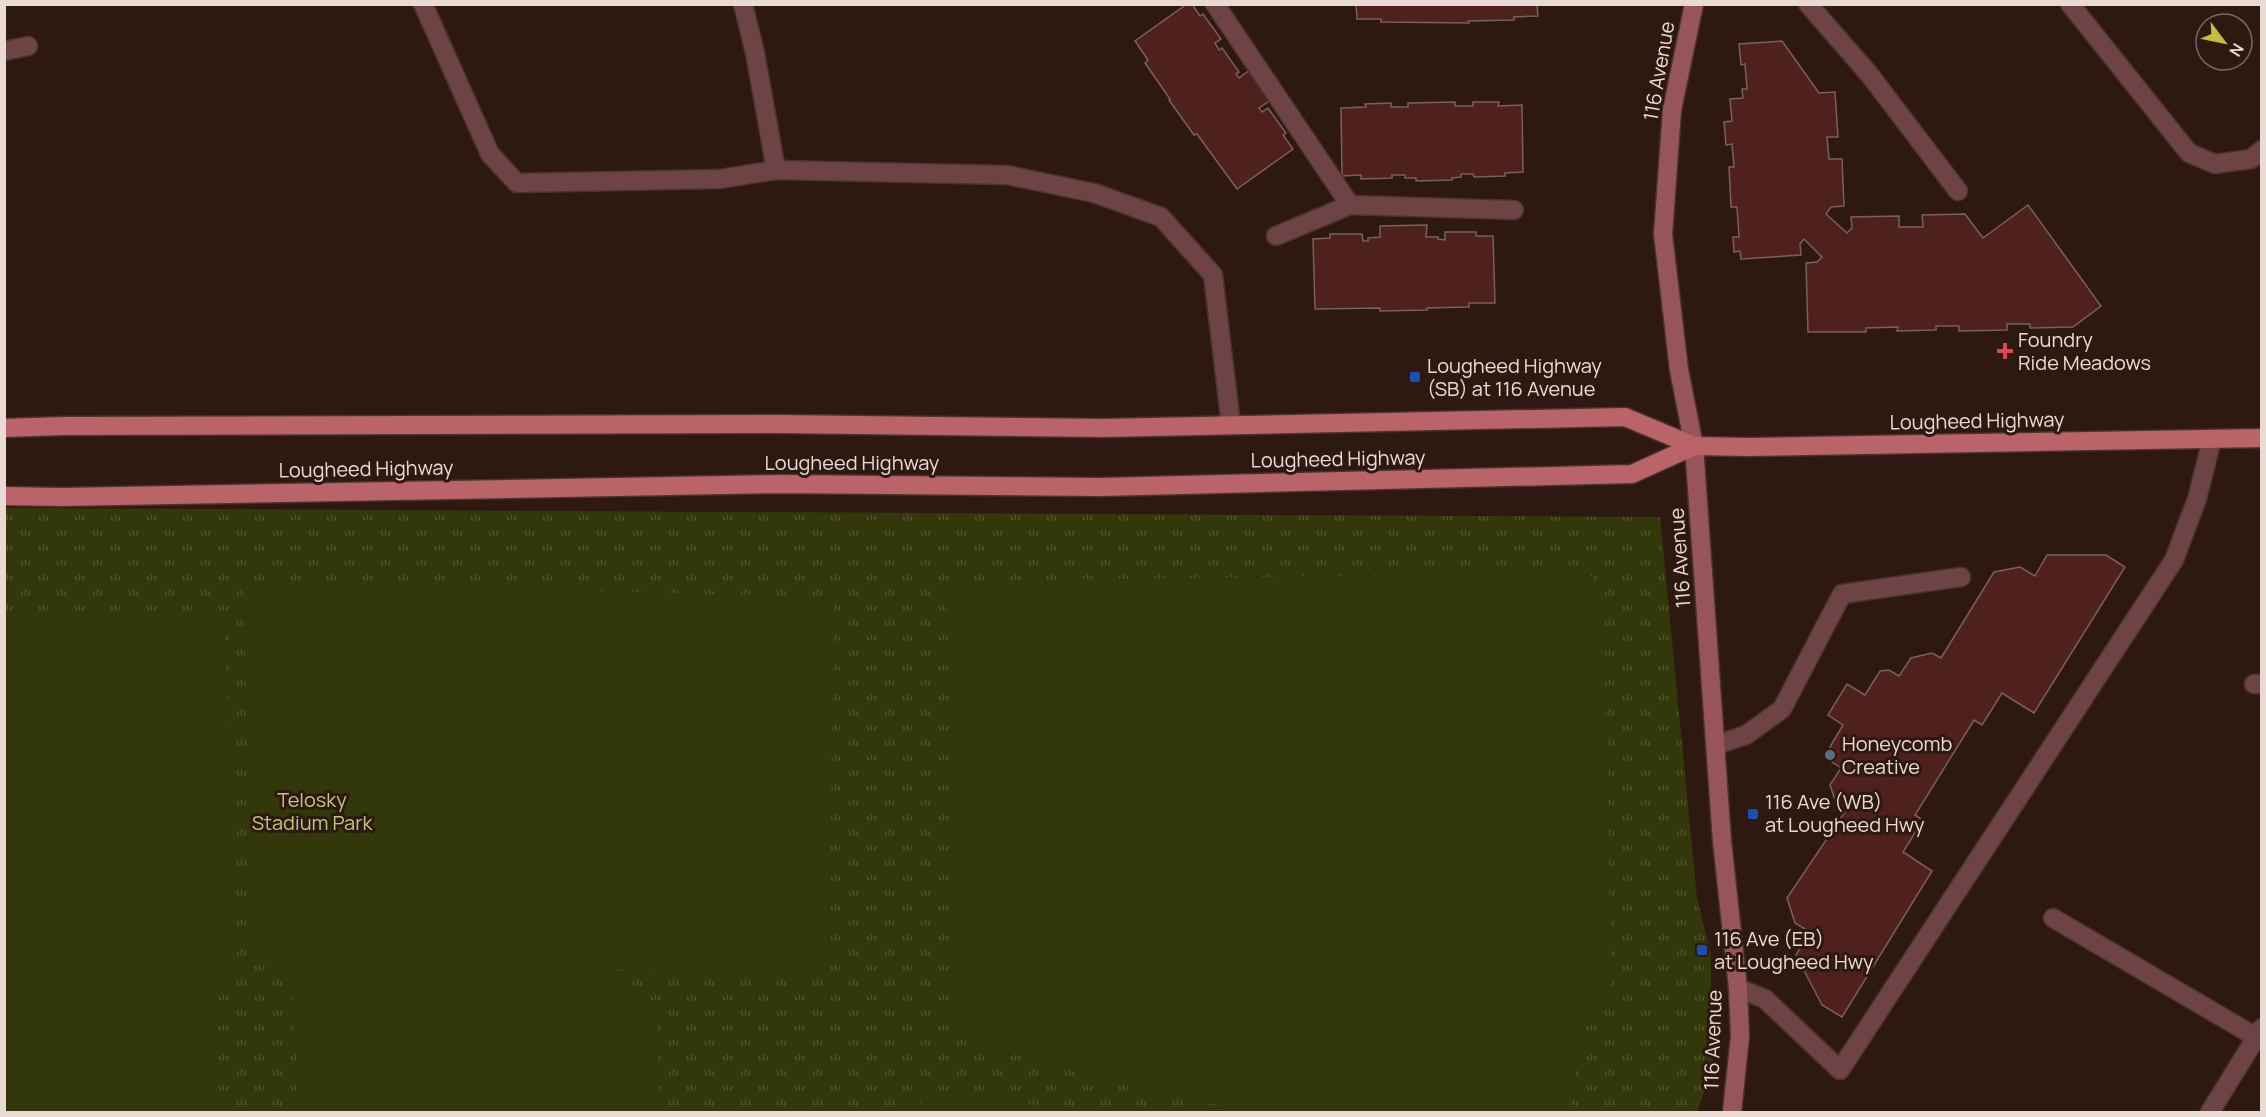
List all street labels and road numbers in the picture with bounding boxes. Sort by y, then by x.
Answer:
street label: 116 Avenue [1636,19,1681,123]
street label: Lougheed Highway [1889,405,2065,436]
street label: Lougheed Highway [1250,443,1426,474]
street label: Lougheed Highway [765,449,940,476]
street label: Lougheed Highway [278,453,454,484]
street label: 116 Avenue [1663,507,1696,609]
street label: 116 Avenue [1697,989,1728,1091]

